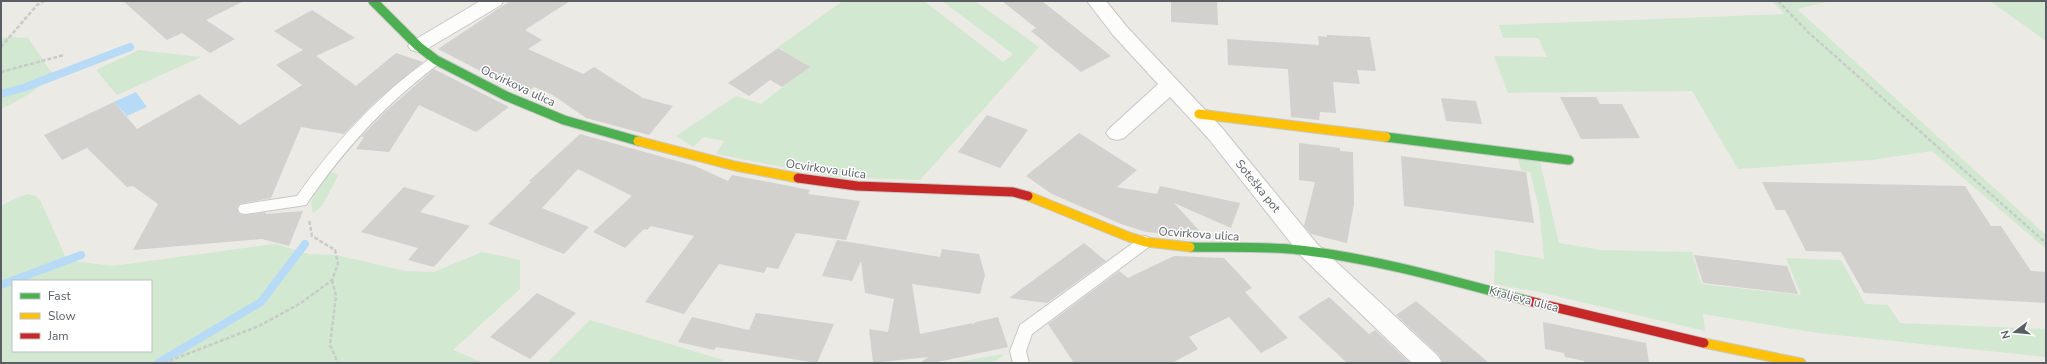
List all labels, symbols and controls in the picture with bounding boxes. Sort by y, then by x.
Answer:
street label: Ocvirkova ulica [478,62,558,110]
street label: Ocvirkova ulica [785,155,867,183]
street label: Soteška pot [1232,156,1285,216]
street label: Ocvirkova ulica [1158,223,1240,245]
legend [12,280,152,352]
street label: Kraljeva ulica [1488,282,1560,316]
text: Fast [48,288,71,304]
text: Slow [48,308,76,324]
north arrow [1995,312,2035,352]
text: Jam [47,328,69,344]
text: N [1998,329,2014,341]

